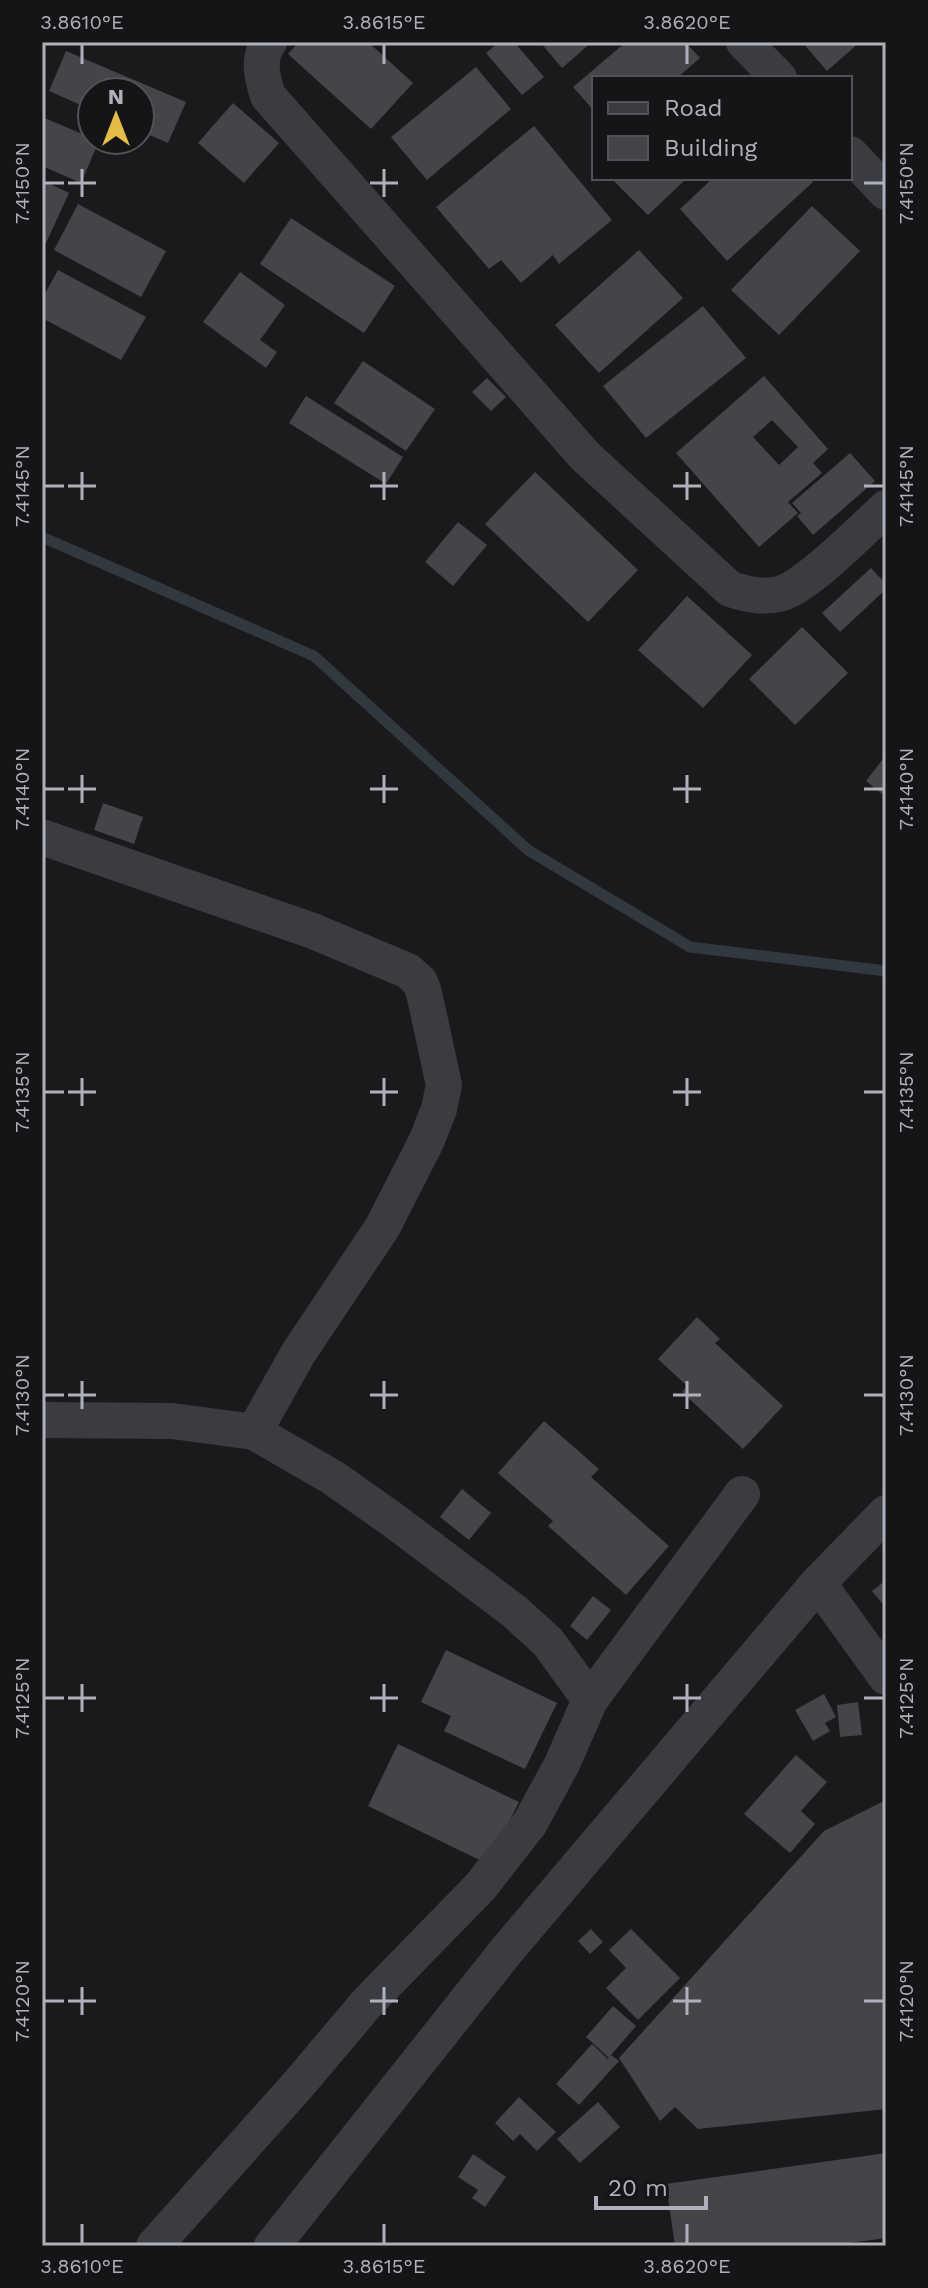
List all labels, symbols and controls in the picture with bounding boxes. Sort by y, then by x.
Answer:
text: 3.8610°E [40,10,124,34]
text: 3.8615°E [343,10,425,34]
text: 3.8620°E [643,10,731,34]
north arrow [76,76,156,156]
legend [592,76,852,180]
text: N [108,84,124,109]
text: Road [664,94,723,122]
text: Building [664,134,757,162]
text: 7.4150°N [10,142,34,224]
text: 7.4150°N [894,142,918,224]
text: 7.4145°N [10,445,34,527]
text: 7.4145°N [894,445,918,527]
text: 7.4140°N [10,748,34,830]
text: 7.4140°N [894,748,918,830]
text: 7.4135°N [10,1051,34,1133]
text: 7.4135°N [894,1051,918,1133]
text: 7.4130°N [10,1354,34,1436]
text: 7.4130°N [894,1354,918,1436]
text: 7.4125°N [10,1657,34,1739]
text: 7.4125°N [894,1657,918,1739]
text: 7.4120°N [10,1960,34,2042]
text: 7.4120°N [894,1960,918,2042]
scale bar [596,2160,706,2210]
text: 20 m [608,2174,668,2202]
text: 3.8610°E [40,2254,124,2278]
text: 3.8615°E [343,2254,425,2278]
text: 3.8620°E [643,2254,731,2278]

